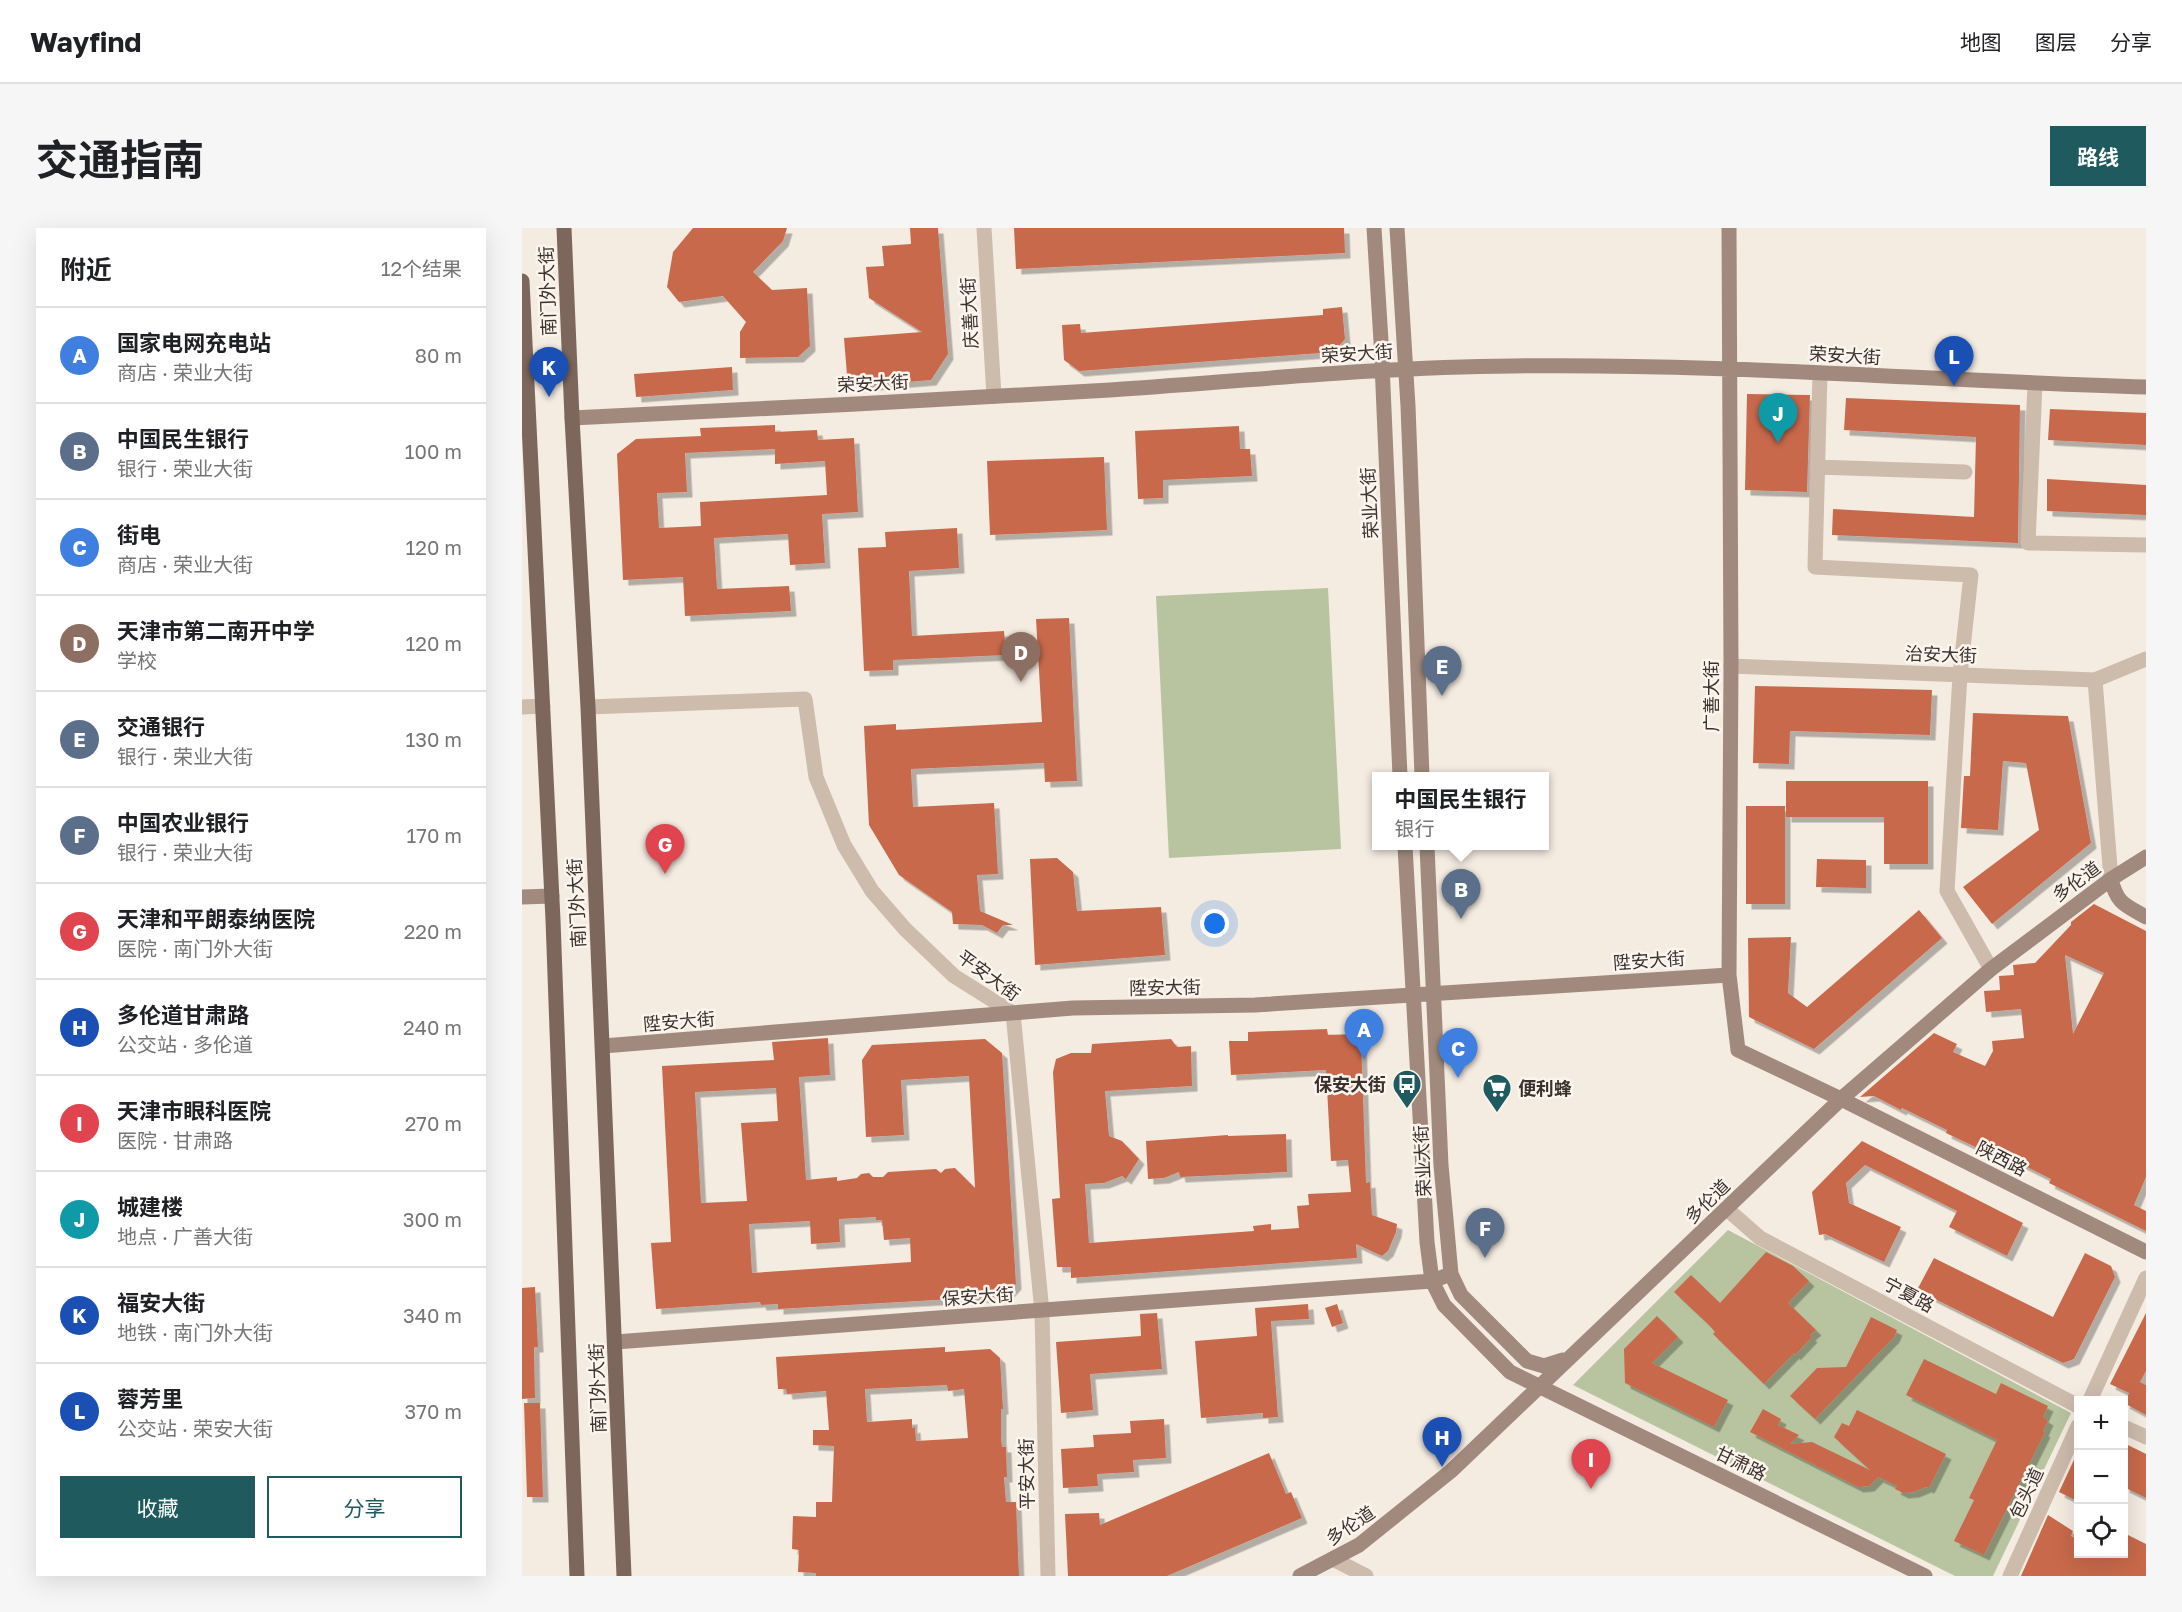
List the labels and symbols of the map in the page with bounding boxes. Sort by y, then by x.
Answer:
street label: 南门外大街 [534,246,560,336]
street label: 庆善大街 [956,276,982,350]
pin: L [1934,336,1974,386]
street label: 荣安大街 [1320,340,1394,366]
street label: 荣安大街 [1808,342,1882,368]
pin: K [530,348,568,397]
street label: 荣安大街 [836,370,910,396]
pin: J [1758,394,1798,443]
street label: 荣业大街 [1356,466,1382,540]
pin: D [1002,632,1040,682]
street label: 治安大街 [1905,642,1977,666]
pin: E [1422,646,1462,696]
street label: 广善大街 [1700,660,1722,732]
pin: G [646,824,684,874]
street label: 多伦道 [2048,856,2104,906]
street label: 南门外大街 [563,857,589,949]
pin: B [1442,870,1480,919]
your location [1200,909,1229,938]
street label: 平安大街 [953,945,1025,1005]
street label: 陞安大街 [1612,947,1686,973]
street label: 陞安大街 [1129,975,1201,999]
street label: 陞安大街 [642,1007,716,1035]
pin: A [1344,1010,1384,1059]
pin: C [1438,1028,1478,1078]
bus stop icon: 保安大街 [1391,1068,1423,1110]
supermarket icon: 便利蜂 [1481,1072,1513,1114]
place label: 保安大街 [1314,1073,1386,1095]
place label: 便利蜂 [1518,1077,1572,1099]
street label: 荣业大街 [1409,1124,1435,1198]
street label: 陕西路 [1973,1136,2031,1180]
street label: 多伦道 [1680,1174,1734,1228]
pin: F [1466,1208,1504,1258]
street label: 宁夏路 [1880,1272,1938,1316]
street label: 保安大街 [941,1283,1015,1309]
street label: 南门外大街 [584,1343,610,1433]
pin: H [1422,1418,1462,1467]
street label: 平安大街 [1014,1438,1038,1510]
pin: I [1572,1440,1610,1489]
street label: 甘肃路 [1712,1441,1770,1485]
street label: 包头道 [2005,1464,2047,1522]
street label: 多伦道 [1321,1501,1379,1549]

